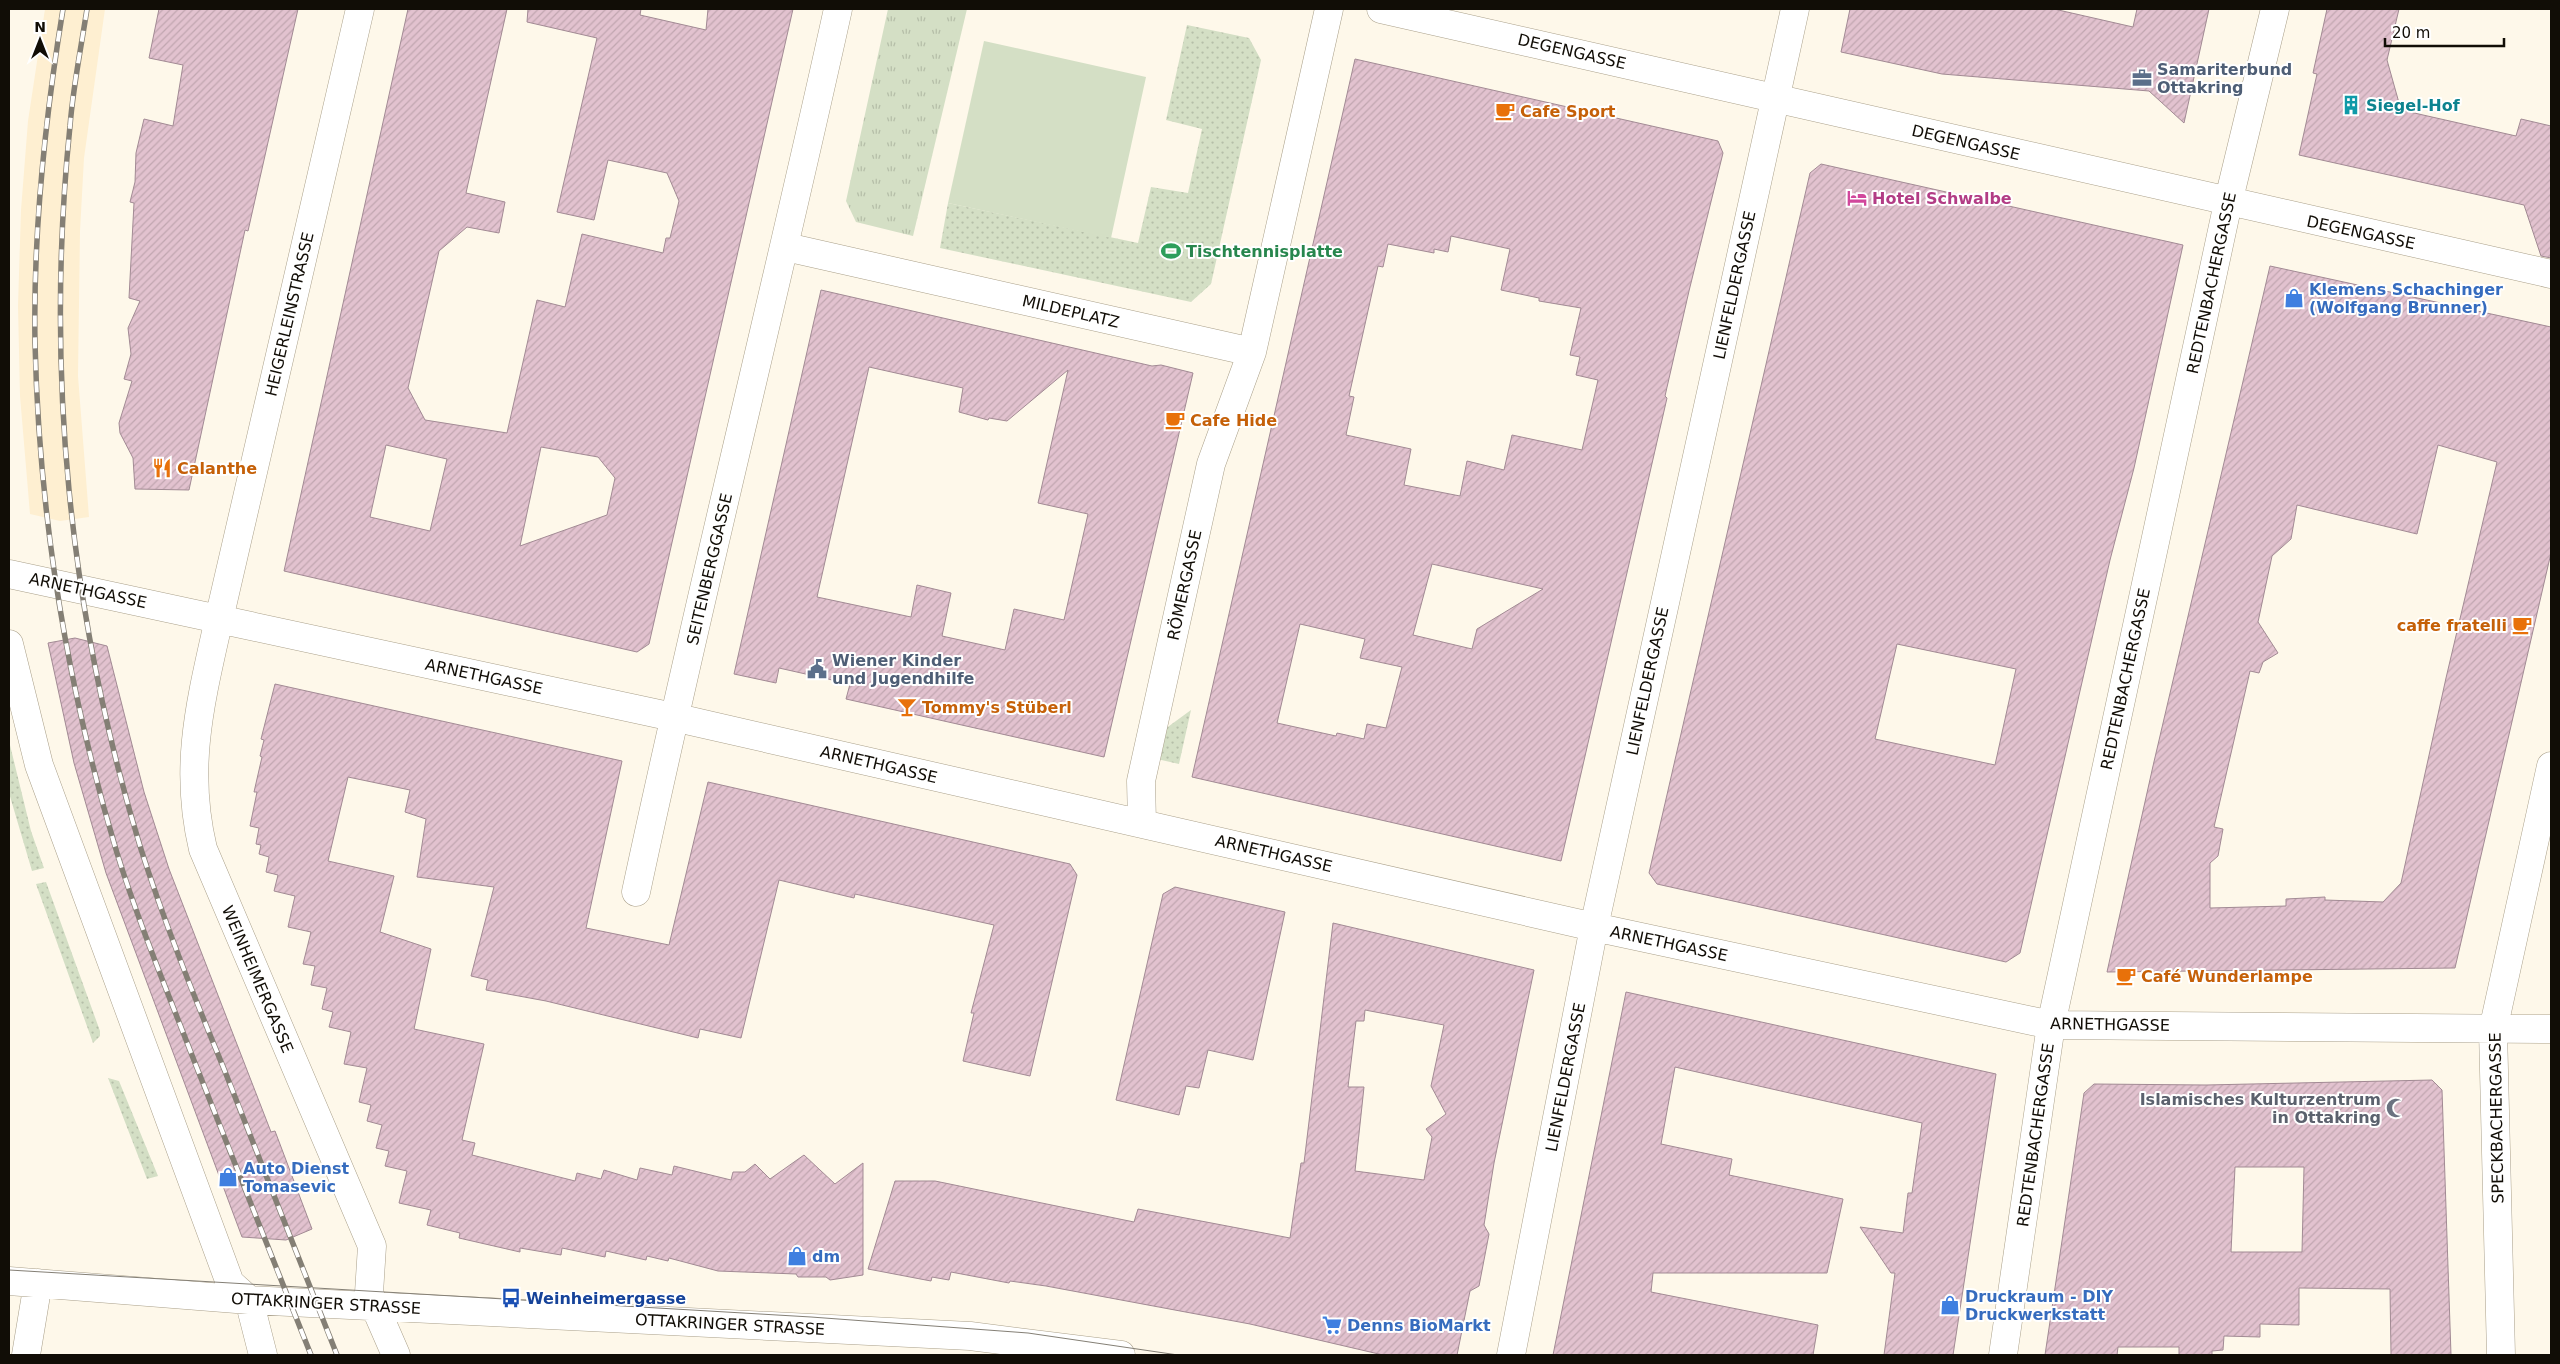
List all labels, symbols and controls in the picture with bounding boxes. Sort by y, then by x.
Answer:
north arrow [15,15,65,65]
scale bar [2385,15,2504,47]
text: N [34,19,46,35]
text: 20 m [2392,24,2430,42]
street label: DEGENGASSE [1516,30,1628,73]
place label: Samariterbund Ottakring [2157,60,2292,97]
office icon: Samariterbund Ottakring [2131,67,2153,89]
building icon: Siegel-Hof [2340,94,2362,116]
place label: Siegel-Hof [2366,96,2461,115]
cafe icon: Cafe Sport [1494,100,1516,122]
place label: Cafe Sport [1520,102,1616,121]
street label: DEGENGASSE [1910,121,2022,164]
hotel icon: Hotel Schwalbe [1846,187,1868,209]
place label: Hotel Schwalbe [1872,189,2012,208]
street label: REDTENBACHERGASSE [2183,191,2240,376]
street label: LIENFELDERGASSE [1709,209,1760,361]
street label: DEGENGASSE [2305,212,2417,253]
street label: HEIGERLEINSTRASSE [261,230,318,398]
sports icon: Tischtennisplatte [1160,240,1182,262]
place label: Tischtennisplatte [1186,242,1343,261]
place label: Klemens Schachinger (Wolfgang Brunner) [2309,280,2503,317]
shop icon: Klemens Schachinger (Wolfgang Brunner) [2283,287,2305,309]
street label: MILDEPLATZ [1020,291,1121,332]
cafe icon: Cafe Hide [1164,409,1186,431]
place label: Cafe Hide [1190,411,1277,430]
restaurant icon: Calanthe [151,457,173,479]
place label: Calanthe [177,459,257,478]
street label: SEITENBERGGASSE [683,491,736,647]
street label: RÖMERGASSE [1164,528,1205,642]
street label: ARNETHGASSE [27,569,148,612]
street label: REDTENBACHERGASSE [2097,587,2154,772]
street label: LIENFELDERGASSE [1622,605,1673,757]
cafe icon: caffe fratelli [2511,614,2533,636]
place label: caffe fratelli [2397,616,2507,635]
place label: Wiener Kinder und Jugendhilfe [832,651,975,688]
street label: ARNETHGASSE [423,655,544,698]
public building icon: Wiener Kinder und Jugendhilfe [806,658,828,680]
bar icon: Tommy's Stüberl [896,696,918,718]
place label: Tommy's Stüberl [922,698,1072,717]
street label: ARNETHGASSE [818,742,939,787]
street label: ARNETHGASSE [1213,831,1334,876]
street label: WEINHEIMERGASSE [218,903,297,1056]
street label: ARNETHGASSE [1608,922,1729,965]
cafe icon: Café Wunderlampe [2115,965,2137,987]
place label: Café Wunderlampe [2141,967,2313,986]
street label: LIENFELDERGASSE [1542,1001,1589,1153]
street label: ARNETHGASSE [2050,1014,2170,1035]
street label: SPECKBACHERGASSE [2486,1032,2507,1204]
street label: REDTENBACHERGASSE [2013,1042,2058,1228]
place label: Islamisches Kulturzentrum in Ottakring [2140,1090,2381,1127]
mosque icon: Islamisches Kulturzentrum in Ottakring [2385,1097,2407,1119]
place label: Auto Dienst Tomasevic [243,1159,350,1196]
shop icon: Auto Dienst Tomasevic [217,1166,239,1188]
shop icon: dm [786,1245,808,1267]
place label: dm [812,1247,840,1266]
bus stop icon: Weinheimergasse [500,1287,522,1309]
place label: Druckraum - DIY Druckwerkstatt [1965,1287,2113,1324]
street label: OTTAKRINGER STRASSE [230,1289,422,1318]
place label: Weinheimergasse [526,1289,686,1308]
shop icon: Druckraum - DIY Druckwerkstatt [1939,1294,1961,1316]
street label: OTTAKRINGER STRASSE [634,1310,826,1339]
supermarket icon: Denns BioMarkt [1321,1314,1343,1336]
place label: Denns BioMarkt [1347,1316,1491,1335]

